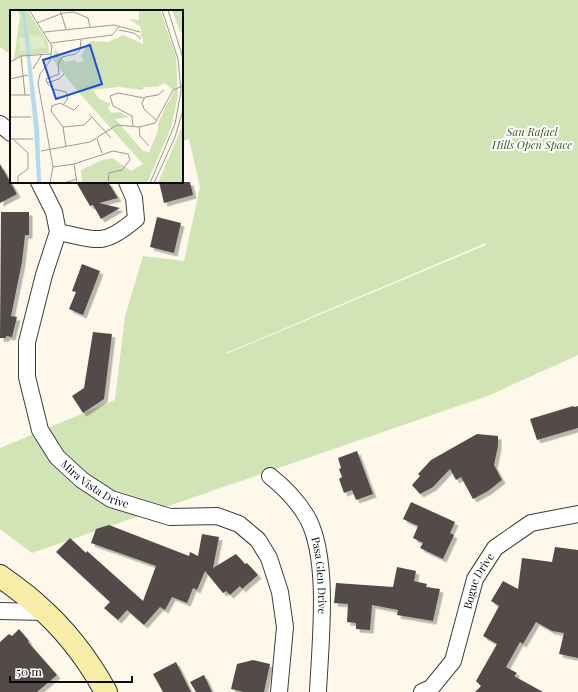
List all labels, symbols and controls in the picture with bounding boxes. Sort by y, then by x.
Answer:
inset map [10,10,183,183]
park label: San Rafael Hills Open Space [491,124,572,152]
street label: Mira Vista Drive [58,456,131,511]
street label: Pasa Glen Drive [308,535,330,615]
street label: Bogue Drive [459,549,497,611]
scale bar [10,658,132,684]
text: 50 m [16,663,42,679]

